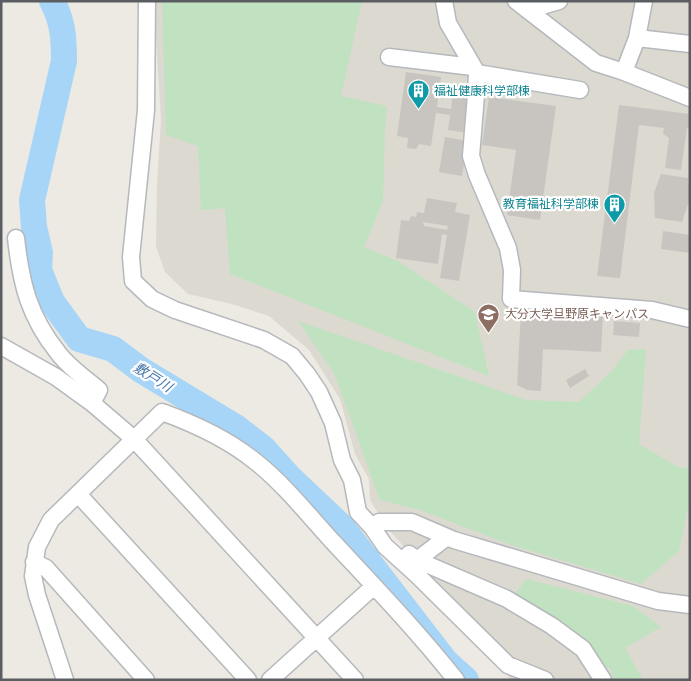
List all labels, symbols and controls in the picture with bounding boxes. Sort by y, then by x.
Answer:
building icon: 福祉健康科学部棟 [406,79,430,110]
place label: 福祉健康科学部棟 [434,82,530,99]
building icon: 教育福祉科学部棟 [603,192,627,223]
place label: 教育福祉科学部棟 [503,195,599,212]
school or university icon: 大分大学旦野原キャンパス [477,302,501,333]
place label: 大分大学旦野原キャンパス [505,305,649,322]
water label: 敷戸川 [130,357,178,397]

